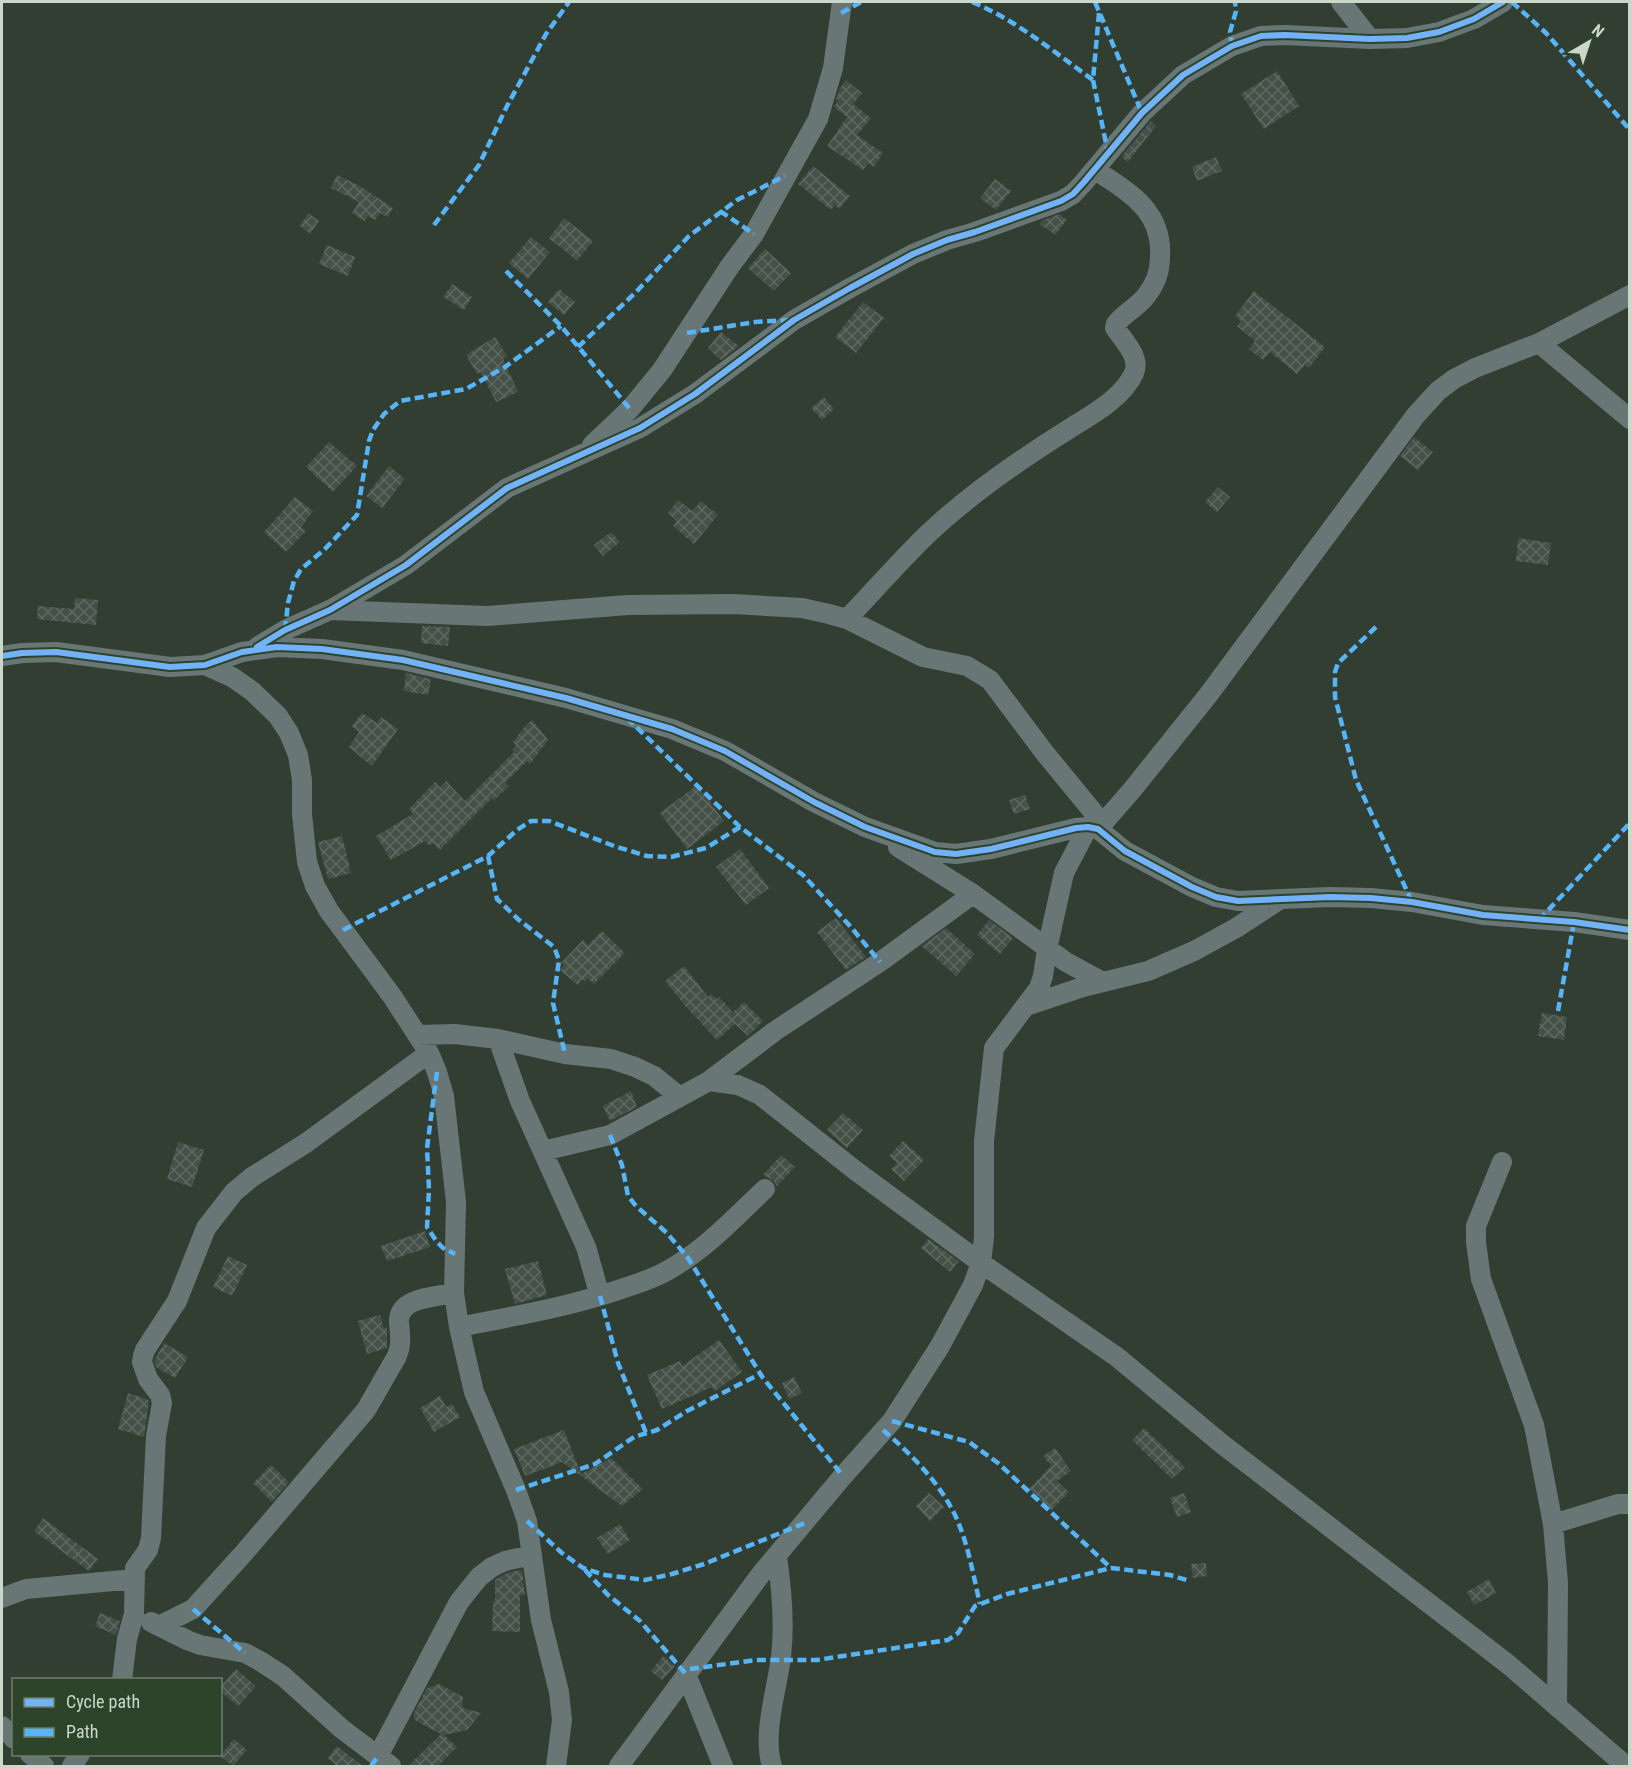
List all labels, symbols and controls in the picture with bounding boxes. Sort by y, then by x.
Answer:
north arrow [1559,12,1619,72]
text: N [1588,20,1608,41]
legend [12,1678,222,1756]
text: Cycle path [66,1691,140,1712]
text: Path [66,1721,99,1742]

